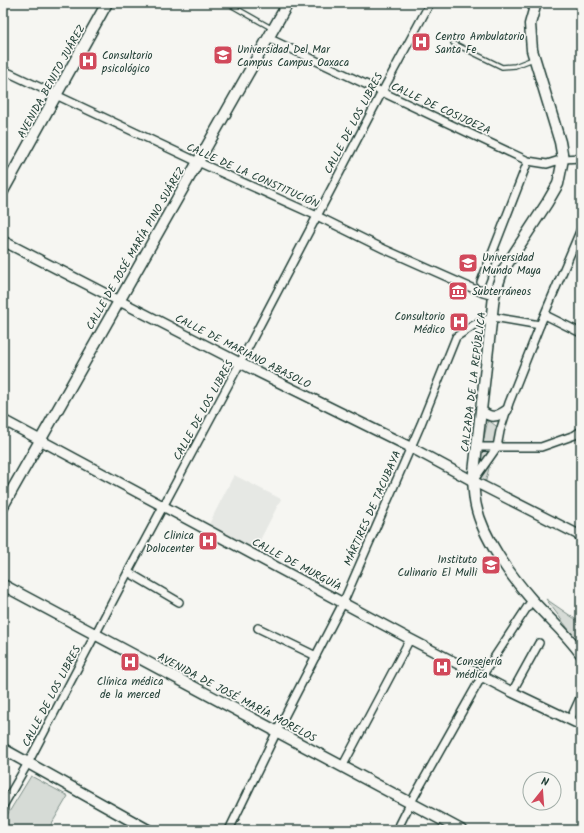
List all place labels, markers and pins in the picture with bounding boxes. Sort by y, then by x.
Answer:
place label: Centro Ambulatorio Santa Fe [435,28,525,59]
hospital icon: Centro Ambulatorio Santa Fe [410,31,432,53]
place label: Universidad Del Mar Campus Campus Oaxaca [237,41,349,72]
school or university icon: Universidad Del Mar Campus Campus Oaxaca [212,44,234,66]
place label: Consultorio psicológico [101,47,153,78]
hospital icon: Consultorio psicológico [77,50,99,72]
place label: Universidad Mundo Maya [482,249,541,280]
school or university icon: Universidad Mundo Maya [457,252,479,274]
museum icon: Subterráneos [447,280,469,302]
place label: Subterráneos [472,283,531,301]
place label: Consultorio Médico [394,308,445,339]
hospital icon: Consultorio Médico [448,311,470,333]
place label: Clinica Dolocenter [146,527,195,558]
hospital icon: Clinica Dolocenter [197,530,219,552]
place label: Instituto Culinario El Mulli [398,551,477,582]
school or university icon: Instituto Culinario El Mulli [480,554,502,576]
hospital icon: Clínica médica de la merced [119,651,141,673]
place label: Consejería médica [456,653,502,684]
hospital icon: Consejería médica [431,656,453,678]
place label: Clínica médica de la merced [97,673,163,704]

